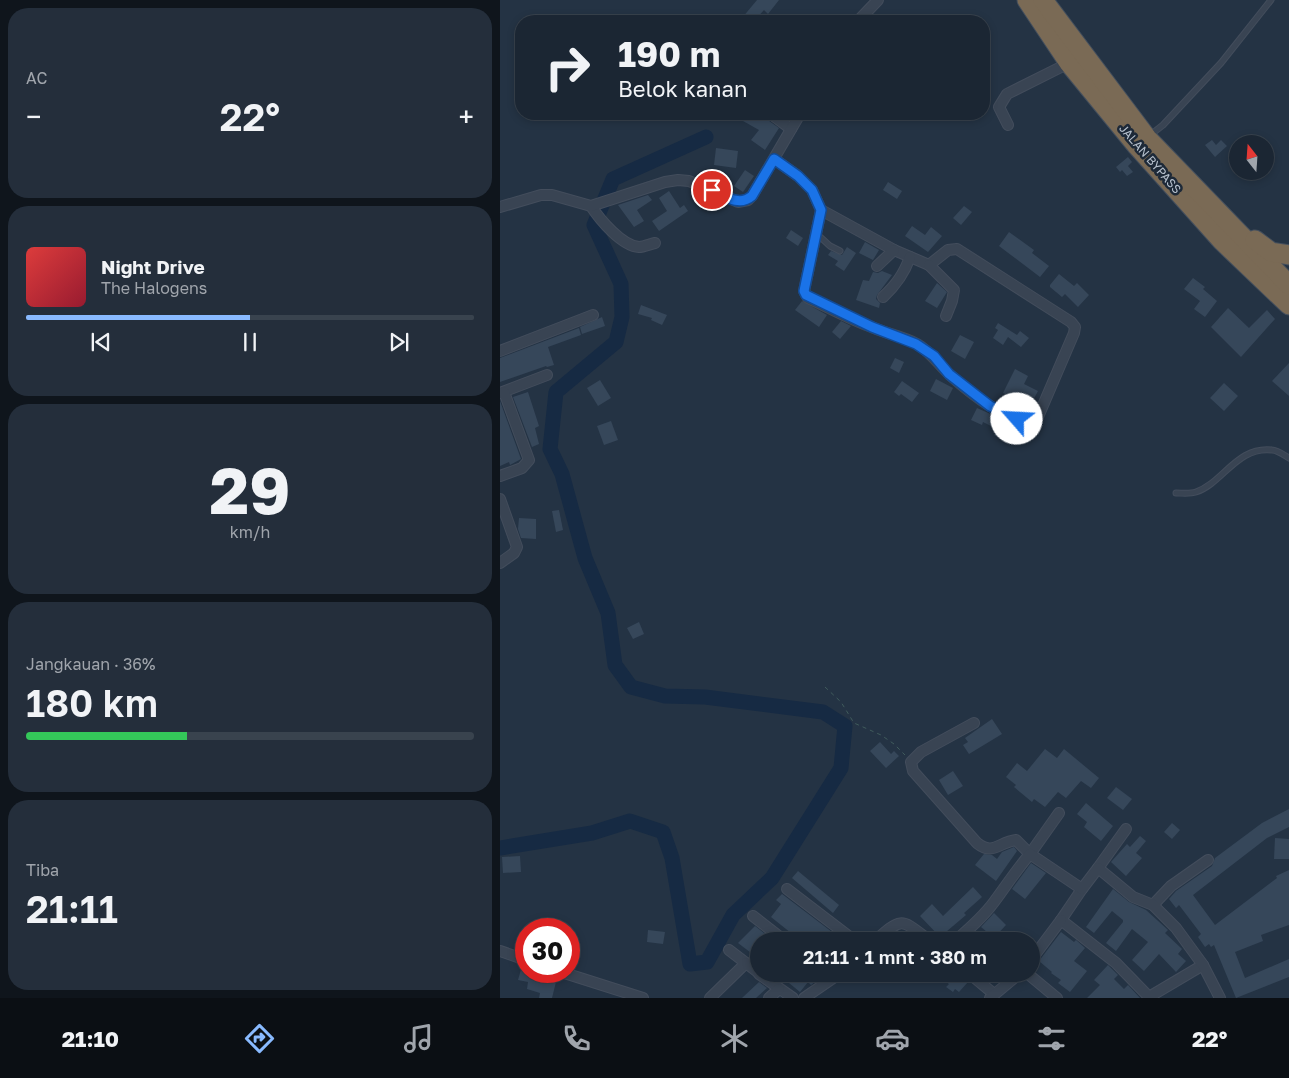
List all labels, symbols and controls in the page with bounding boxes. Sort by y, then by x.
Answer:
text: 190 m [618,33,720,75]
icon: right [535,35,600,100]
text: AC [26,68,47,88]
text: Belok kanan [618,75,748,102]
text: 22° [220,94,280,139]
text: − [26,100,41,133]
text: + [459,100,474,133]
street label: JALAN BYPASS [1116,121,1185,197]
north arrow [1229,135,1274,180]
map controls [1229,135,1274,180]
pin [691,169,733,211]
icon: arrive [698,176,726,204]
text: Night Drive [101,255,205,278]
text: The Halogens [101,278,207,298]
icon: previous [87,328,115,356]
icon: pause [236,328,264,356]
icon: next [385,328,413,356]
position arrow [990,392,1042,444]
text: 29 [210,450,290,528]
text: km/h [230,522,270,542]
text: Jangkauan · 36% [26,654,155,674]
text: 180 km [26,680,158,725]
text: Tiba [26,860,59,880]
text: 21:11 [26,886,118,931]
speed limit sign: 30 [515,918,580,983]
text: 21:11 · 1 mnt · 380 m [803,945,987,968]
icon: directions [242,1021,277,1056]
icon: music [401,1021,436,1056]
icon: phone [559,1021,594,1056]
icon: climate [717,1021,752,1056]
icon: car [875,1021,910,1056]
icon: filters [1034,1021,1069,1056]
text: 21:10 [62,1025,119,1052]
text: 22° [1192,1025,1227,1052]

